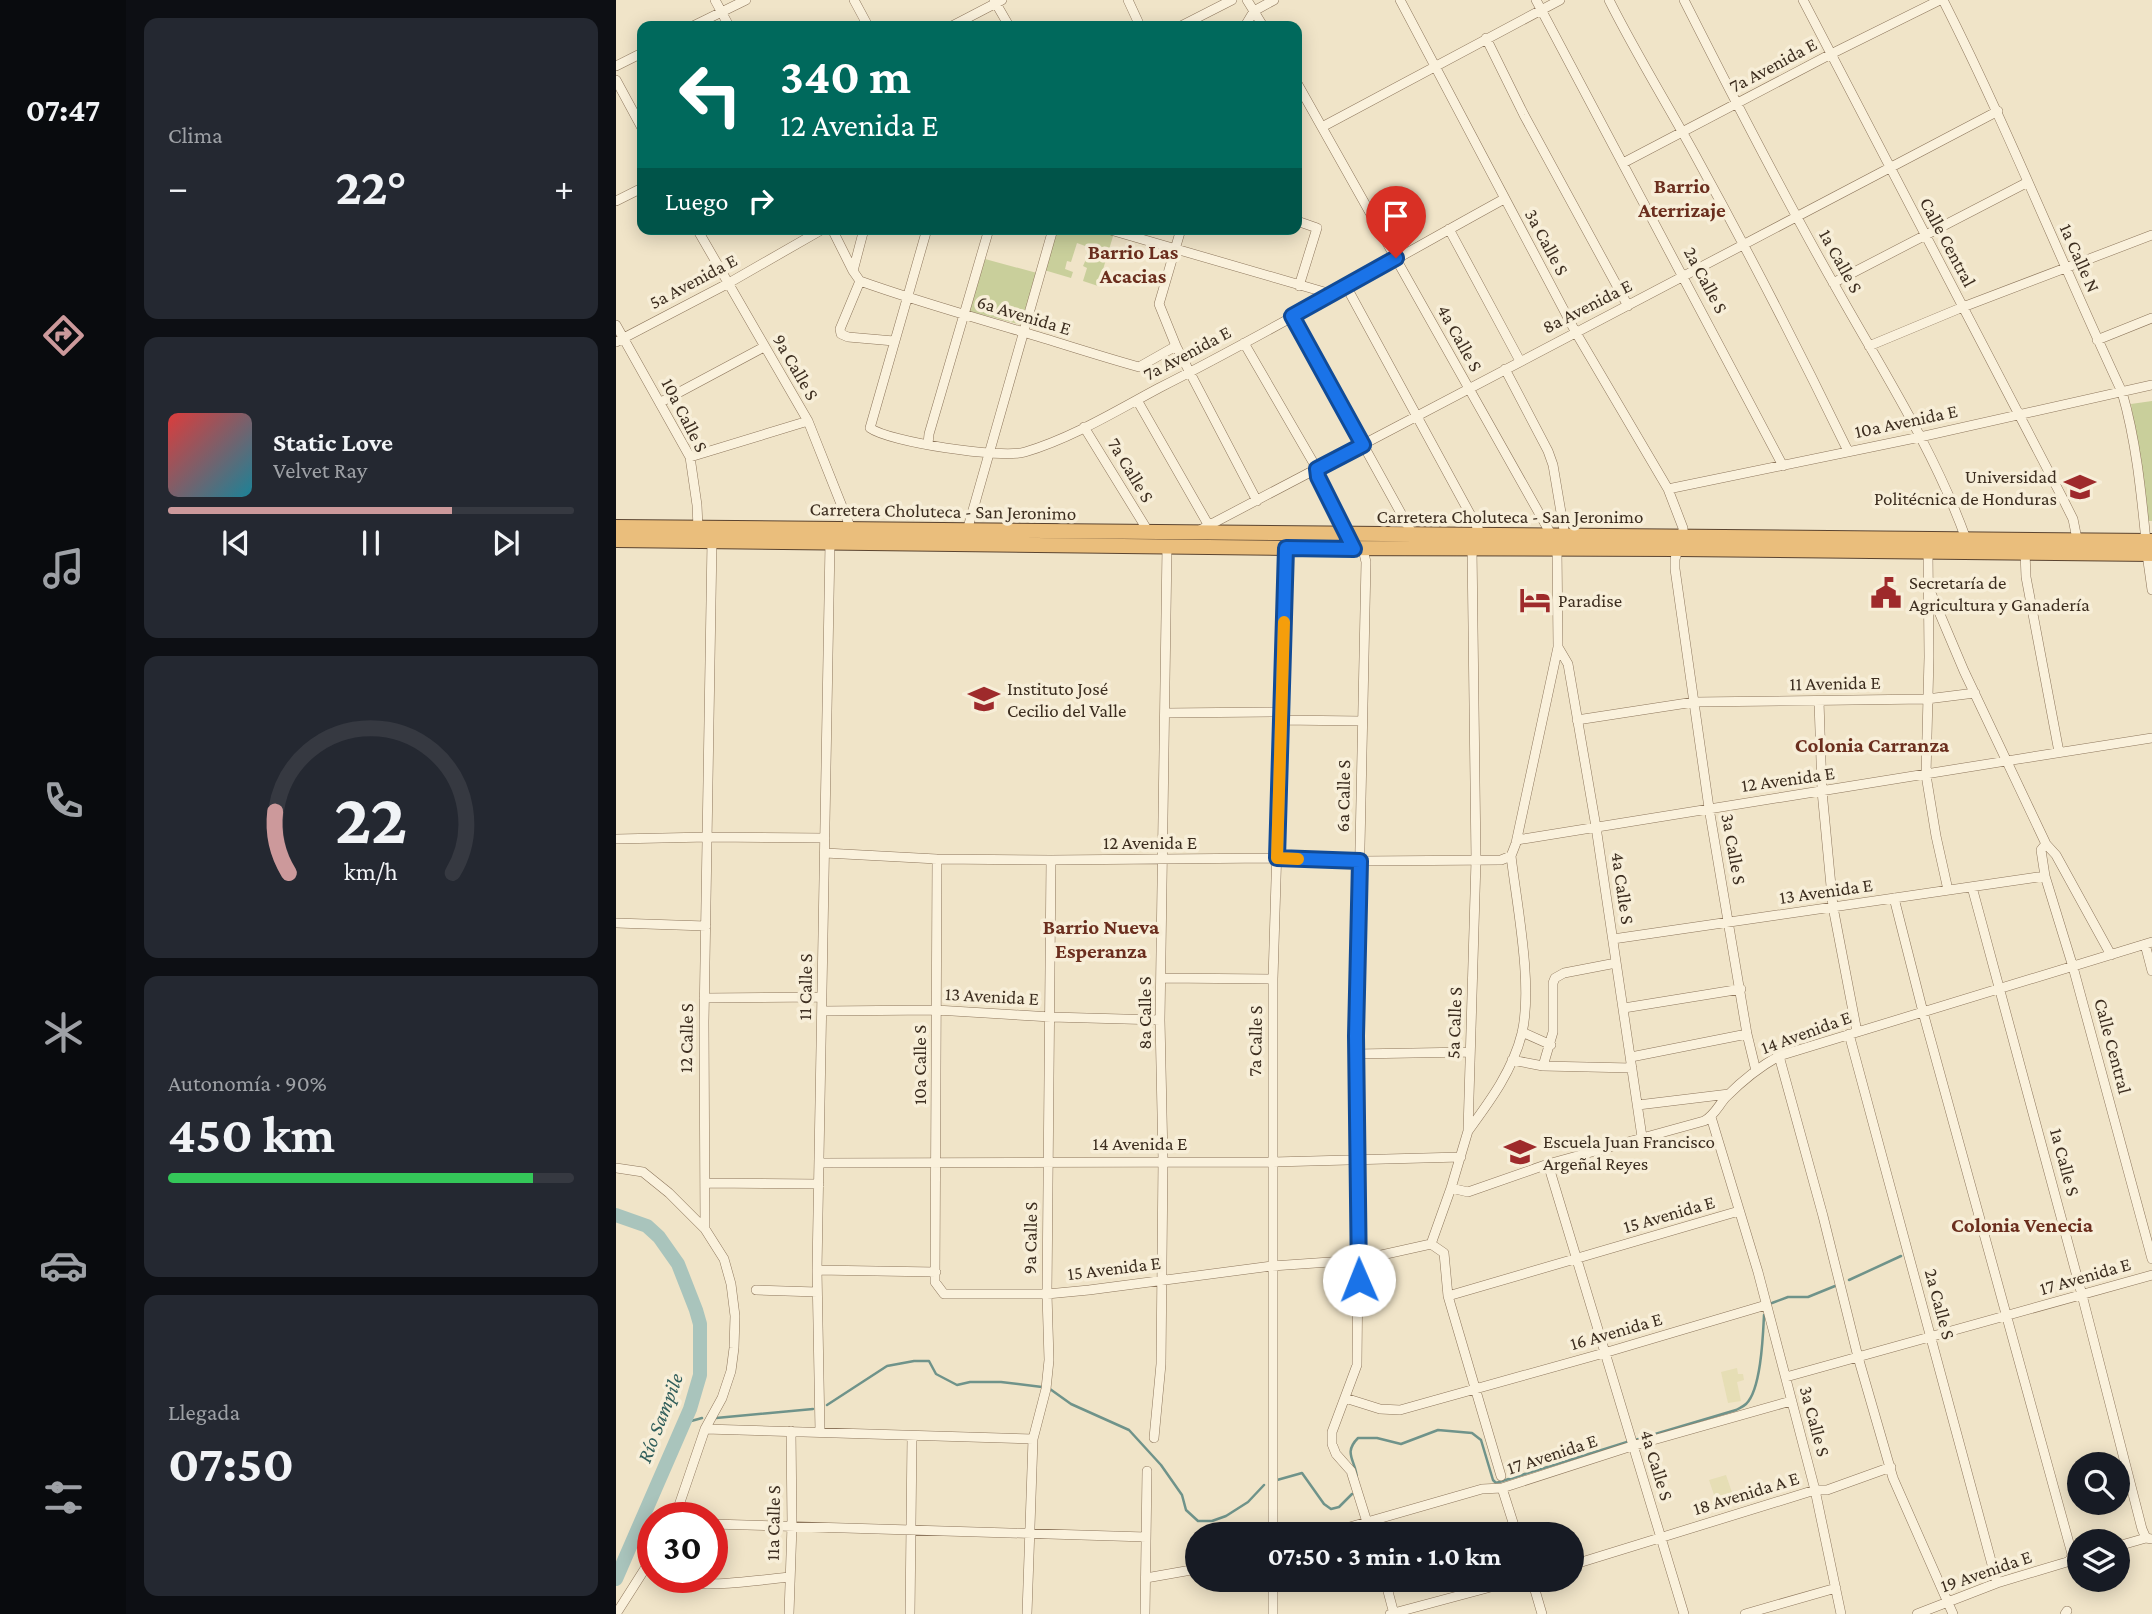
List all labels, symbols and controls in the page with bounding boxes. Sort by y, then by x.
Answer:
street label: 7a Avenida E [1726,33,1820,97]
icon: left [665,49,756,140]
text: 340 m [780,49,911,104]
text: 07:47 [26,92,100,128]
text: 12 Avenida E [780,107,939,143]
text: Clima [168,122,223,148]
text: 22° [335,157,407,215]
text: − [168,166,188,208]
text: + [554,166,574,208]
district label: Barrio Aterrizaje [1637,174,1726,222]
icon: right [742,182,780,220]
pin [1366,186,1426,258]
text: Luego [665,187,728,216]
street label: Calle Central [1916,194,1980,290]
icon: arrive [1377,197,1415,235]
street label: 3a Calle S [1521,205,1573,279]
street label: 1a Calle N [2056,220,2104,296]
street label: 1a Calle S [1815,226,1867,297]
district label: Barrio Las Acacias [1088,240,1179,288]
street label: 2a Calle S [1680,243,1732,317]
street label: 5a Avenida E [645,249,741,313]
street label: 8a Avenida E [1539,274,1635,338]
street label: 6a Avenida E [974,291,1074,339]
street label: 4a Calle S [1433,301,1487,375]
icon: directions [39,311,88,360]
street label: 7a Avenida E [1140,321,1234,385]
street label: 9a Calle S [769,330,823,404]
street label: 10a Calle S [657,375,713,456]
street label: 10a Avenida E [1853,400,1959,442]
text: Static Love [273,428,393,457]
street label: 7a Calle S [1104,434,1158,506]
text: Velvet Ray [273,457,367,483]
place label: Universidad Politécnica de Honduras [1874,466,2057,509]
school or university icon: Universidad Politécnica de Honduras [2063,470,2097,504]
street label: Carretera Choluteca - San Jeronimo [809,498,1077,524]
street label: Carretera Choluteca - San Jeronimo [1377,506,1643,527]
icon: previous [217,524,255,562]
icon: pause [352,524,390,562]
icon: next [487,524,525,562]
icon: music [39,544,88,593]
place label: Secretaría de Agricultura y Ganadería [1909,572,2090,615]
public building icon: Secretaría de Agricultura y Ganadería [1869,576,1903,610]
hotel icon: Paradise [1518,583,1552,617]
place label: Paradise [1558,590,1622,611]
street label: 11 Avenida E [1789,672,1881,694]
place label: Instituto José Cecilio del Valle [1007,678,1126,721]
school or university icon: Instituto José Cecilio del Valle [967,682,1001,716]
district label: Colonia Carranza [1795,733,1950,757]
street label: 6a Calle S [1332,759,1354,833]
street label: 12 Avenida E [1740,762,1836,796]
icon: phone [39,776,88,825]
text: 22 [334,778,408,859]
street label: 3a Calle S [1717,812,1751,886]
street label: 12 Avenida E [1103,832,1197,853]
street label: 4a Calle S [1608,851,1638,926]
text: km/h [344,858,398,885]
street label: 13 Avenida E [1778,874,1874,908]
district label: Barrio Nueva Esperanza [1043,915,1160,963]
street label: 11 Calle S [794,953,816,1021]
street label: 8a Calle S [1134,976,1155,1050]
street label: 13 Avenida E [944,983,1040,1009]
street label: 5a Calle S [1442,987,1466,1059]
street label: Calle Central [2090,996,2136,1096]
street label: 12 Calle S [675,1003,697,1073]
street label: 7a Calle S [1244,1005,1266,1077]
street label: 14 Avenida E [1758,1006,1854,1058]
icon: climate [39,1008,88,1057]
street label: 10a Calle S [909,1025,930,1105]
text: Autonomía · 90% [168,1070,327,1096]
text: 450 km [168,1105,335,1163]
street label: 1a Calle S [2046,1126,2084,1198]
place label: Escuela Juan Francisco Argeñal Reyes [1543,1131,1715,1174]
street label: 14 Avenida E [1093,1133,1187,1154]
school or university icon: Escuela Juan Francisco Argeñal Reyes [1503,1135,1537,1169]
street label: 15 Avenida E [1621,1191,1717,1237]
street label: 9a Calle S [1019,1201,1041,1275]
district label: Colonia Venecia [1951,1213,2094,1237]
icon: car [39,1241,88,1290]
position arrow [1322,1243,1396,1317]
street label: 15 Avenida E [1066,1252,1162,1284]
street label: 17 Avenida E [2037,1253,2133,1299]
street label: 2a Calle S [1921,1266,1960,1342]
street label: 16 Avenida E [1568,1308,1664,1354]
water label: Río Sampile [632,1370,688,1466]
street label: 3a Calle S [1796,1383,1834,1459]
text: Llegada [168,1399,240,1425]
street label: 4a Calle S [1636,1427,1678,1503]
street label: 17 Avenida E [1504,1430,1600,1478]
text: 07:50 [168,1434,294,1492]
map controls [2067,1452,2130,1592]
button: search [2067,1452,2130,1515]
street label: 18 Avenida A E [1691,1467,1801,1519]
icon: filters [39,1473,88,1522]
street label: 11a Calle S [762,1485,784,1561]
speed limit sign: 30 [637,1502,728,1593]
button: layers [2067,1529,2130,1592]
text: 07:50 · 3 min · 1.0 km [1268,1542,1501,1571]
street label: 19 Avenida E [1938,1546,2034,1596]

